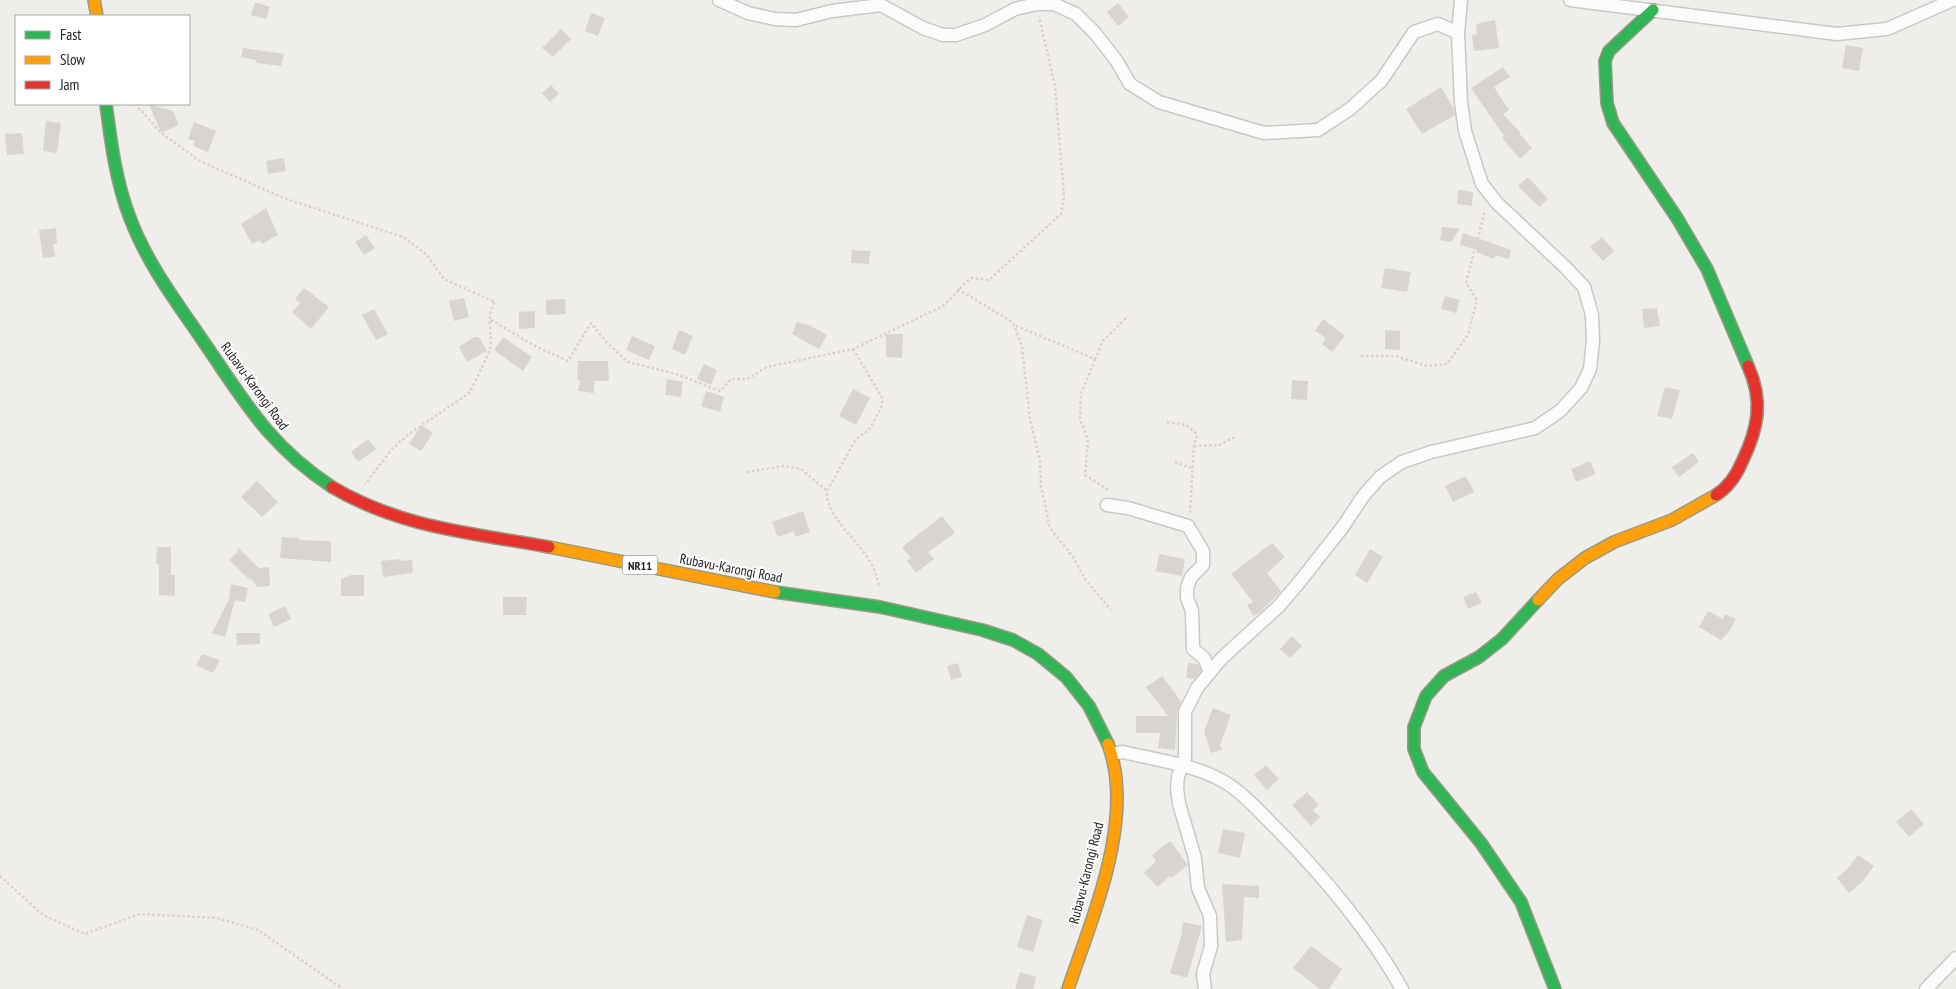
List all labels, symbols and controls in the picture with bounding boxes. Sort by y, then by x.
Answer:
legend [15,15,190,105]
text: Fast [60,25,81,44]
text: Slow [60,50,85,69]
text: Jam [59,75,79,94]
street label: Rubavu-Karongi Road [217,339,293,433]
street label: Rubavu-Karongi Road [678,549,784,587]
road number: NR11 [622,556,658,574]
street label: Rubavu-Karongi Road [1065,820,1107,926]

